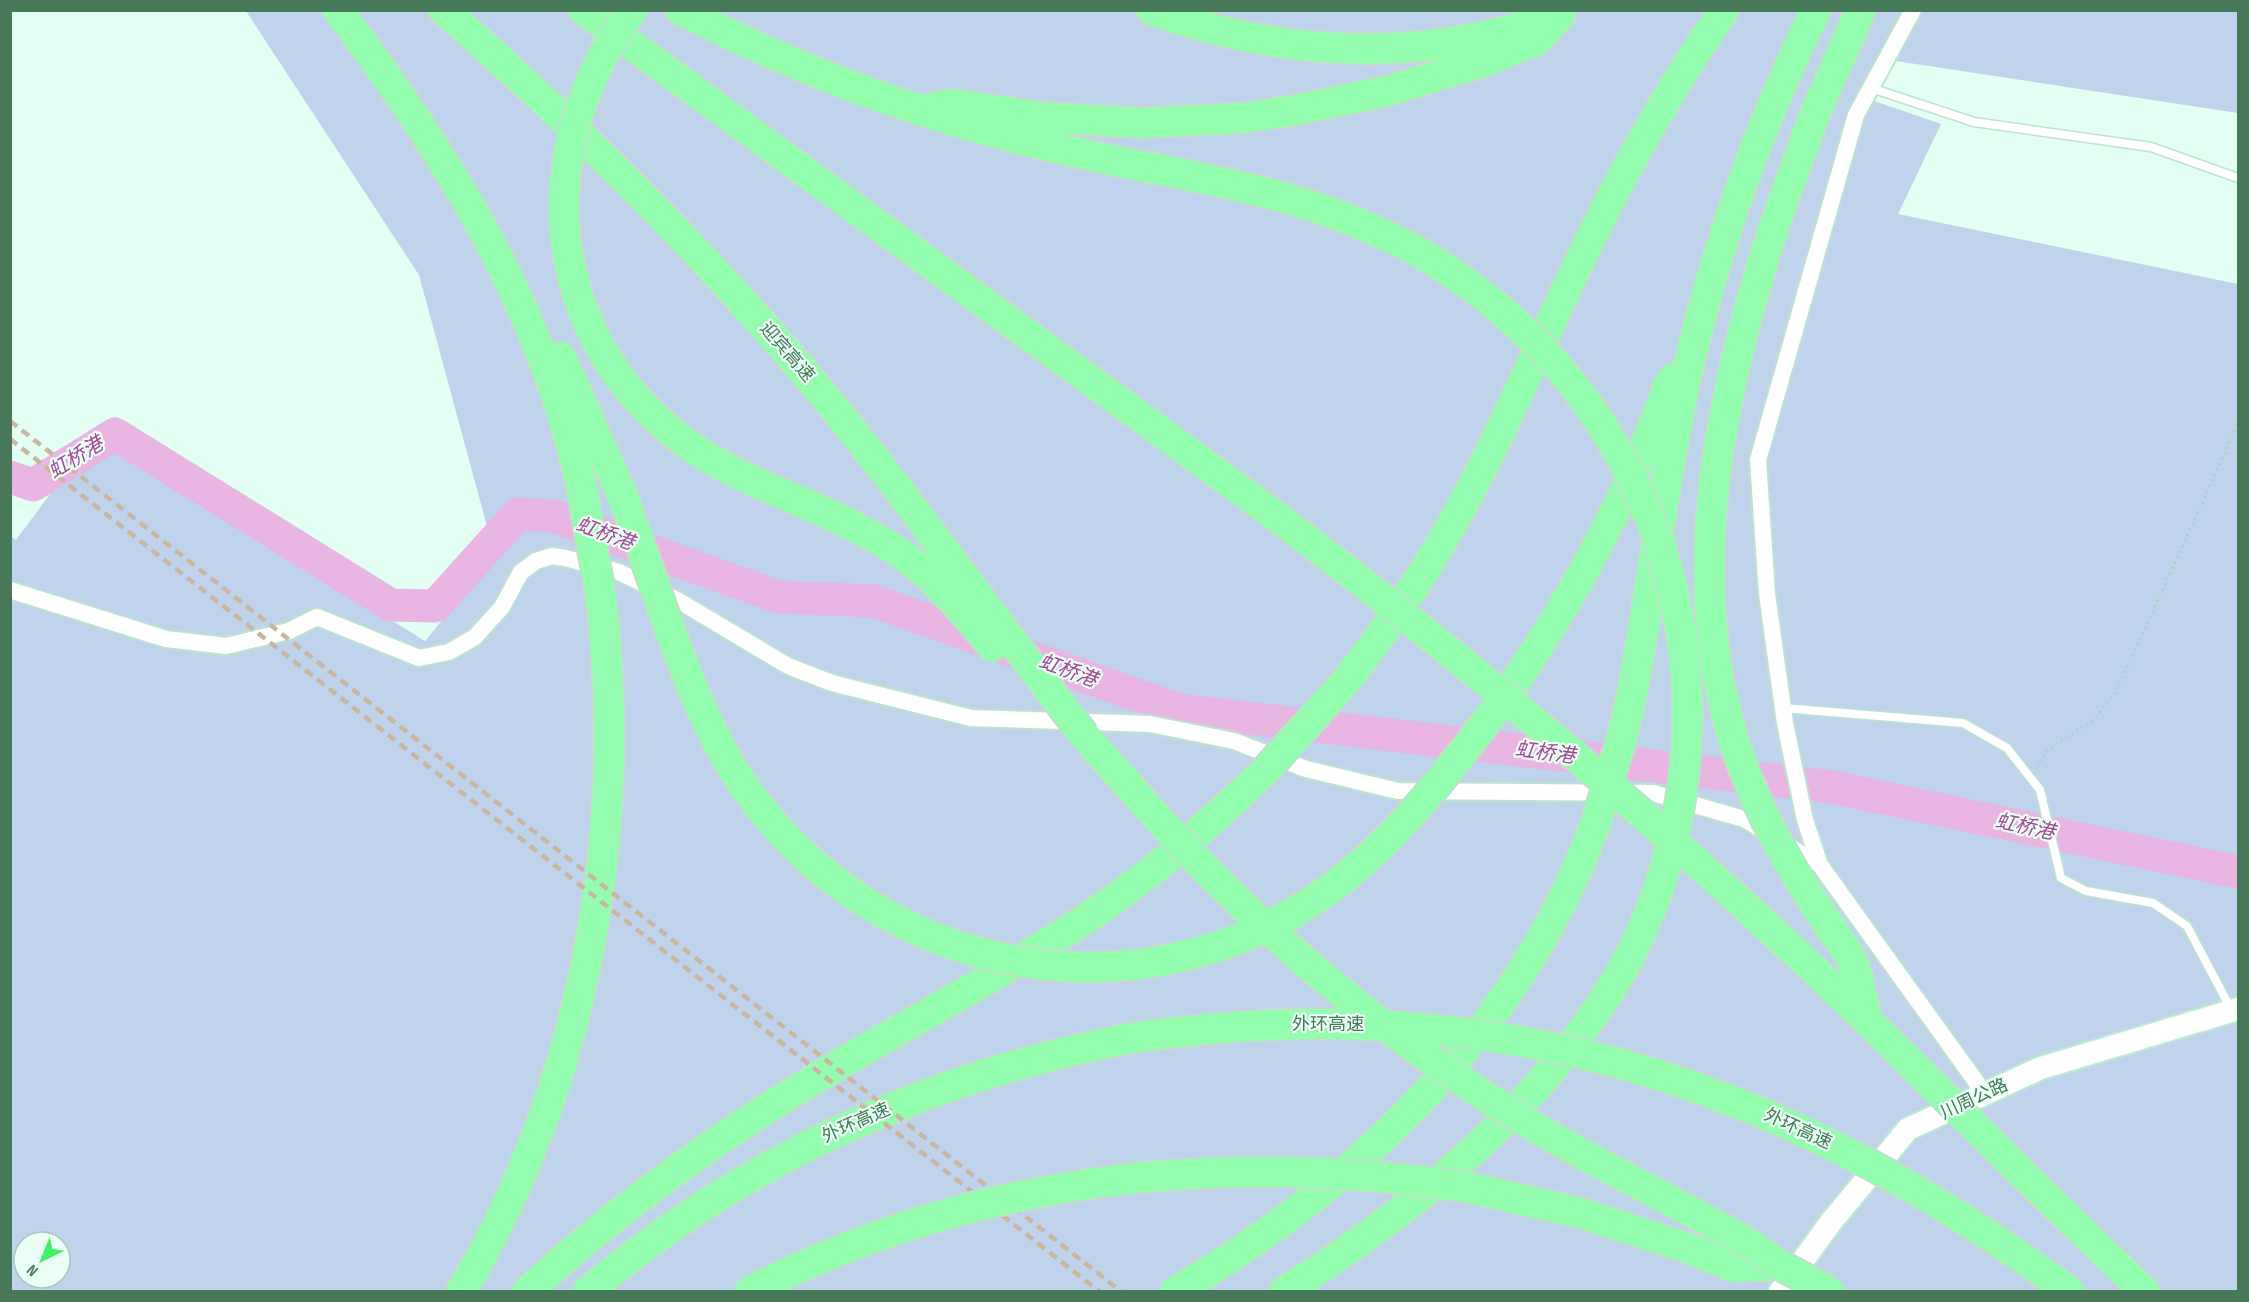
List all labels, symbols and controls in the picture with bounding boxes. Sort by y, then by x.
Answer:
street label: 迎宾高速 [755,318,819,386]
water label: 虹桥港 [44,430,110,484]
water label: 虹桥港 [573,512,640,557]
water label: 虹桥港 [1036,649,1103,694]
water label: 虹桥港 [1514,737,1579,769]
water label: 虹桥港 [1993,809,2060,846]
street label: 外环高速 [1292,1014,1364,1035]
street label: 川周公路 [1937,1074,2011,1124]
street label: 外环高速 [819,1099,893,1147]
street label: 外环高速 [1761,1104,1835,1154]
north arrow [12,1230,72,1290]
text: N [23,1260,42,1280]

